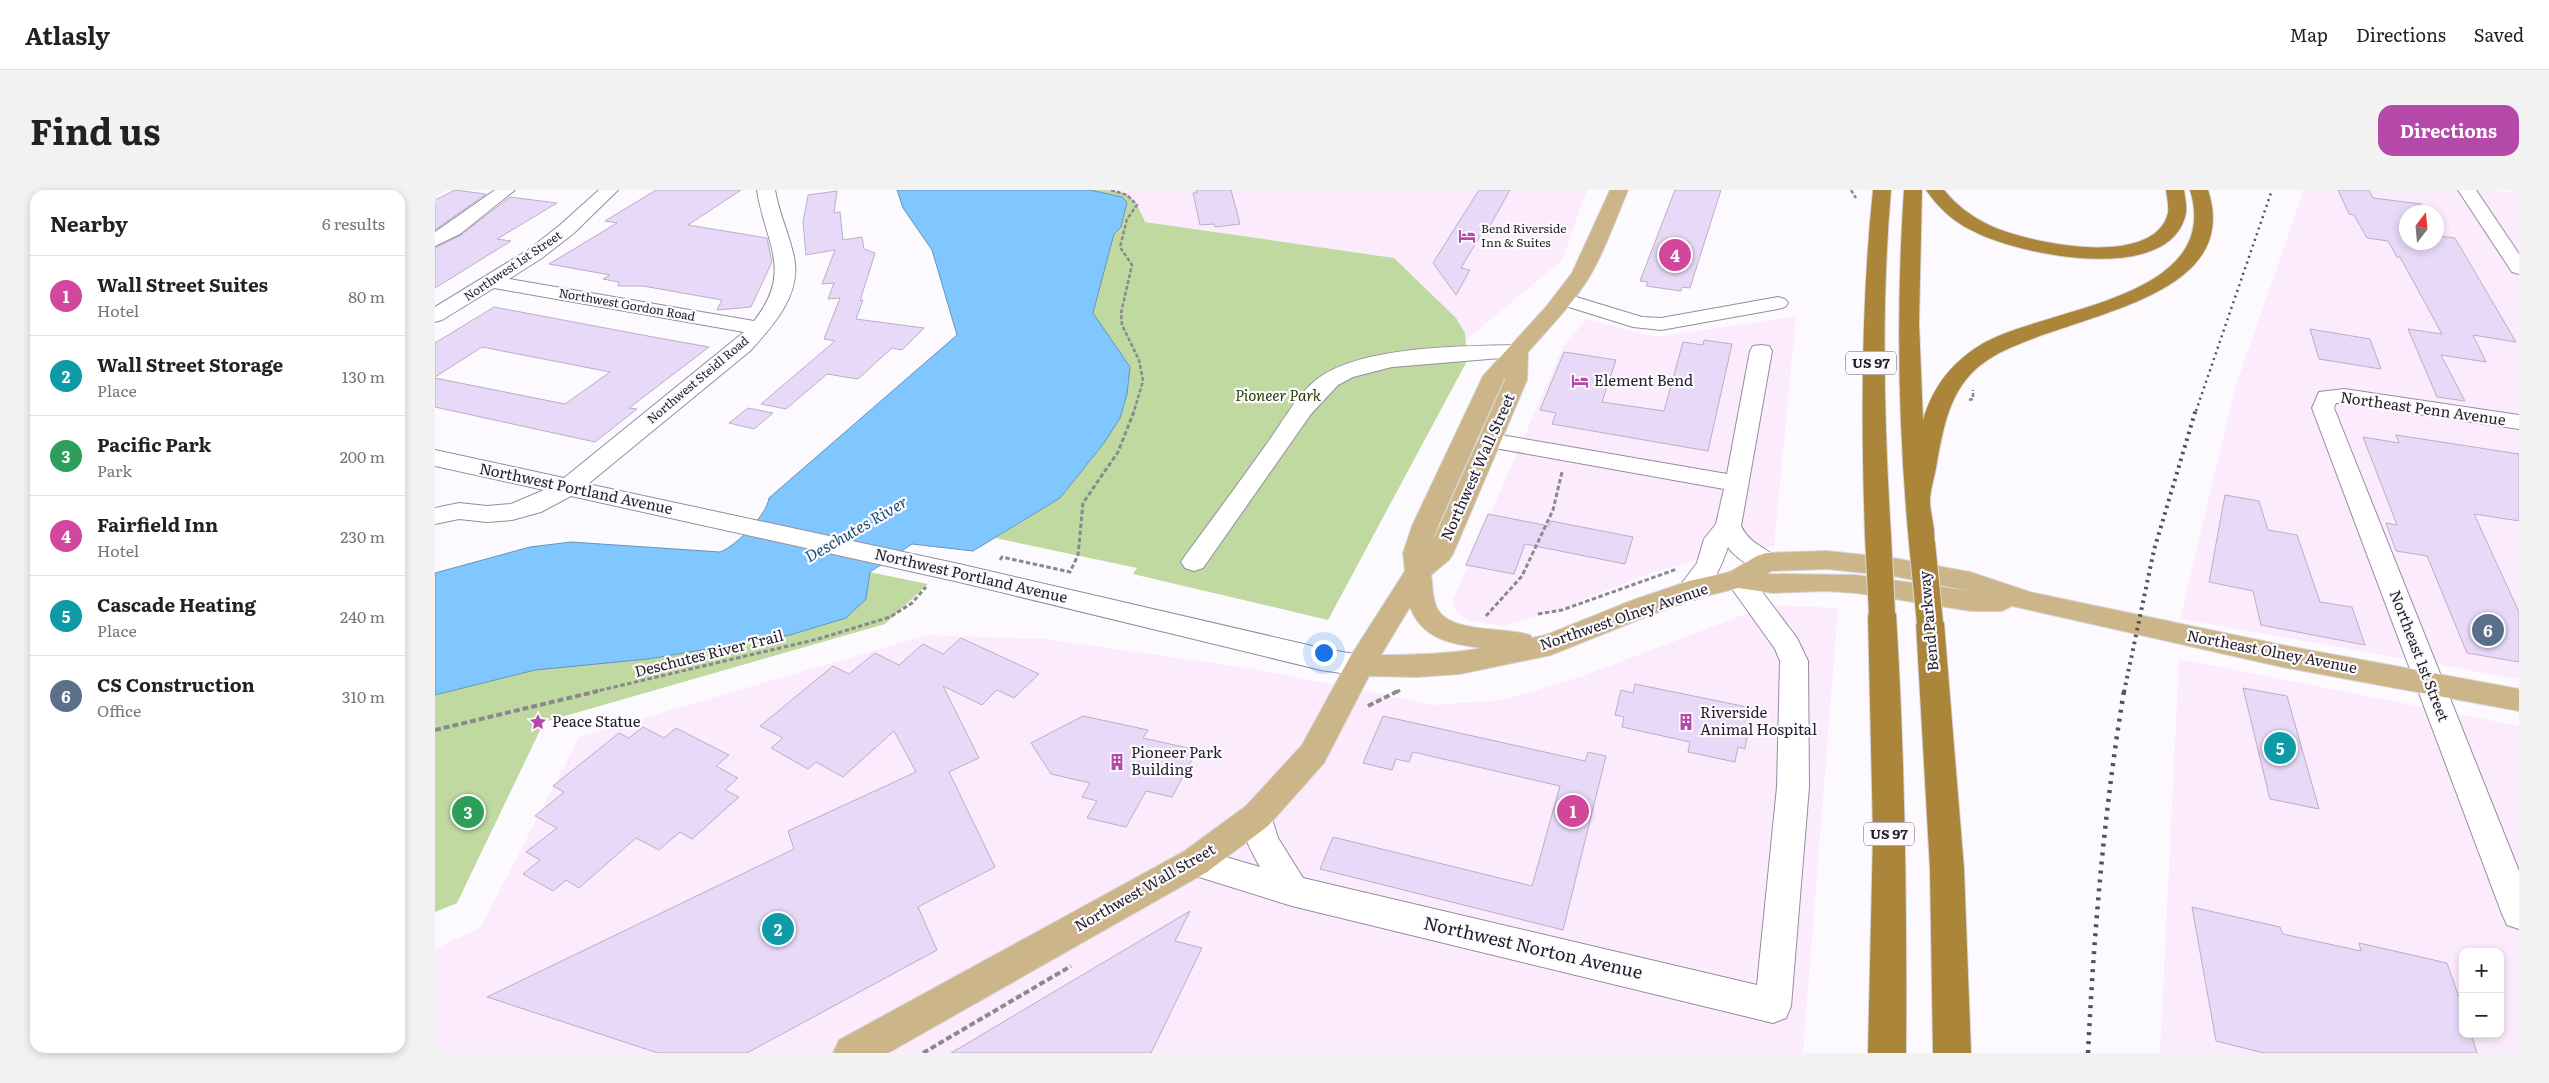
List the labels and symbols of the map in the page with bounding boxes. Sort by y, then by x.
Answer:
north arrow [2399,205,2444,250]
place label: Bend Riverside Inn & Suites [1481,219,1566,251]
street label: Northwest 1st Street [460,226,565,305]
hotel icon: Bend Riverside Inn & Suites [1457,226,1477,246]
pin: 4 [1659,236,1691,274]
street label: Northwest Gordon Road [558,283,697,325]
street label: Northwest Steidl Road [643,331,753,427]
road number: US 97 [1846,352,1896,374]
place label: Element Bend [1594,368,1693,391]
hotel icon: Element Bend [1570,371,1590,391]
park label: Pioneer Park [1235,383,1322,406]
street label: Northeast Penn Avenue [2339,385,2508,431]
street label: Northwest Wall Street [1434,389,1519,544]
street label: Northwest Portland Avenue [477,456,675,519]
water label: Deschutes River [799,489,912,567]
street label: Northwest Portland Avenue [873,541,1070,608]
street label: Bend Parkway [1912,570,1943,672]
street label: Northwest Olney Avenue [1536,576,1711,655]
street label: Northeast 1st Street [2385,586,2456,725]
pin: 6 [2472,611,2504,649]
street label: Deschutes River Trail [632,623,786,682]
street label: Northeast Olney Avenue [2185,623,2359,678]
your location [1311,640,1337,666]
place label: Riverside Animal Hospital [1700,700,1817,740]
place label: Peace Statue [552,709,641,732]
place icon: Peace Statue [528,712,548,732]
building icon: Riverside Animal Hospital [1676,712,1696,732]
pin: 5 [2264,729,2296,767]
place label: Pioneer Park Building [1131,740,1223,780]
building icon: Pioneer Park Building [1107,752,1127,772]
pin: 1 [1557,792,1589,830]
pin: 3 [452,793,484,831]
road number: US 97 [1864,823,1914,846]
street label: Northwest Wall Street [1070,837,1219,936]
street label: Northwest Norton Avenue [1421,908,1645,985]
pin: 2 [762,910,794,948]

